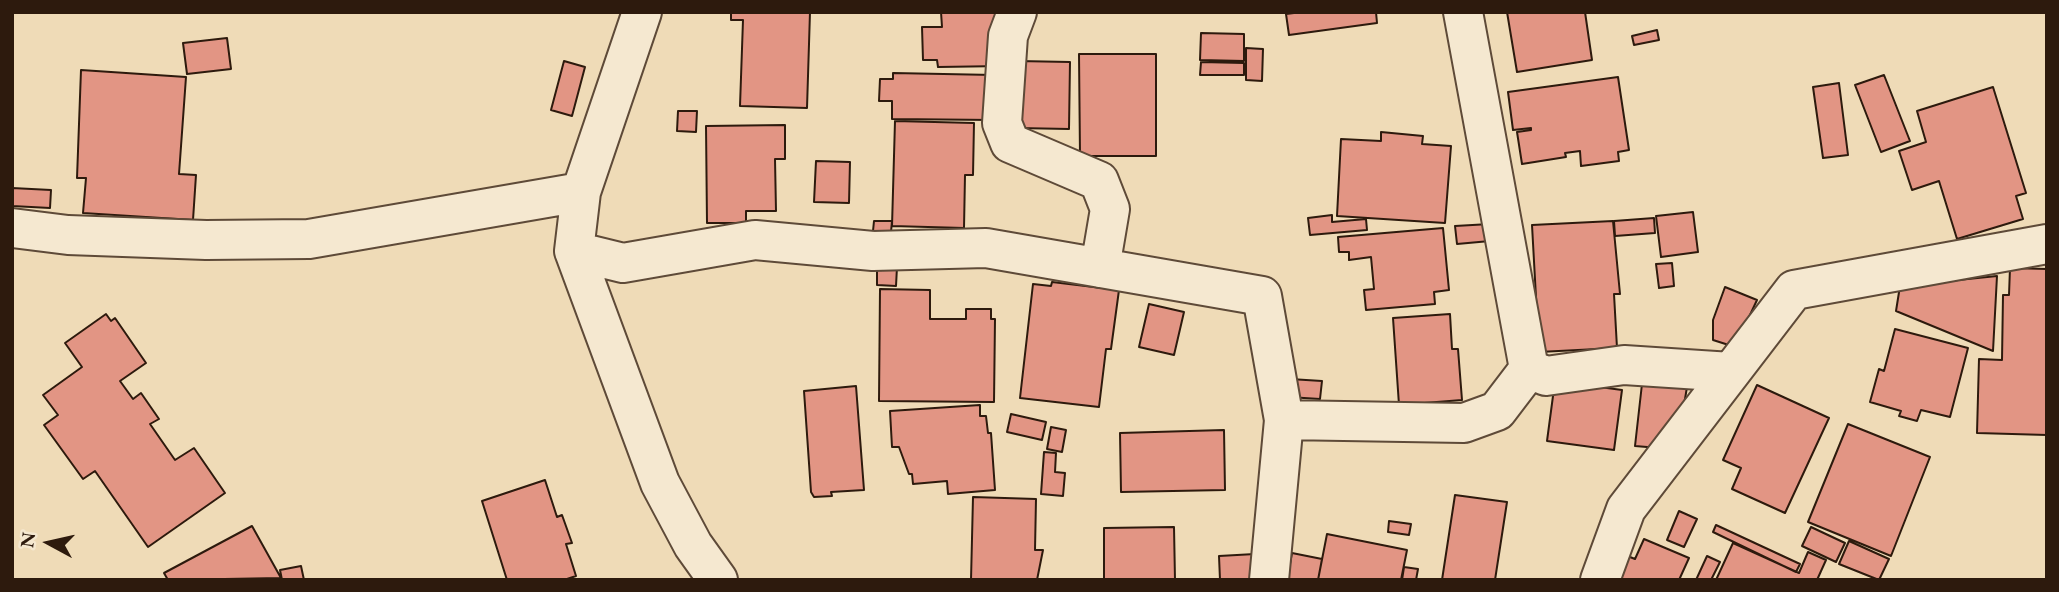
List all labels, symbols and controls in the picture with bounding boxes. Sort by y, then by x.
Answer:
north arrow [14,508,84,578]
text: N [14,531,41,549]

